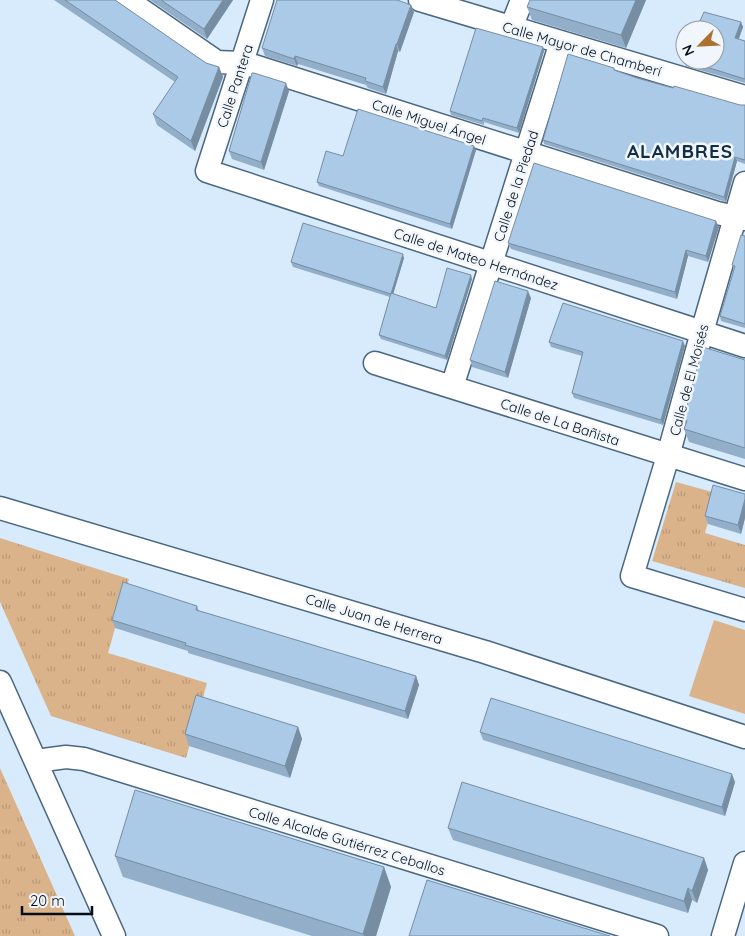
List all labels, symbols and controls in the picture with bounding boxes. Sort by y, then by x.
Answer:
street label: Calle Mayor de Chamberí [500,18,664,80]
north arrow [675,20,725,70]
street label: Calle Pantera [213,42,257,130]
text: N [678,42,698,59]
street label: Calle Miguel Ángel [370,95,488,149]
street label: Calle de la Piedad [490,128,542,244]
district label: ALAMBRES [627,139,733,163]
street label: Calle de Mateo Hernández [391,224,561,294]
street label: Calle de El Moisés [665,322,713,438]
street label: Calle de La Bañista [498,394,622,450]
street label: Calle Juan de Herrera [303,590,445,648]
street label: Calle Alcalde Gutiérrez Ceballos [247,803,447,879]
scale bar [22,884,92,916]
text: 20 m [30,891,65,910]

